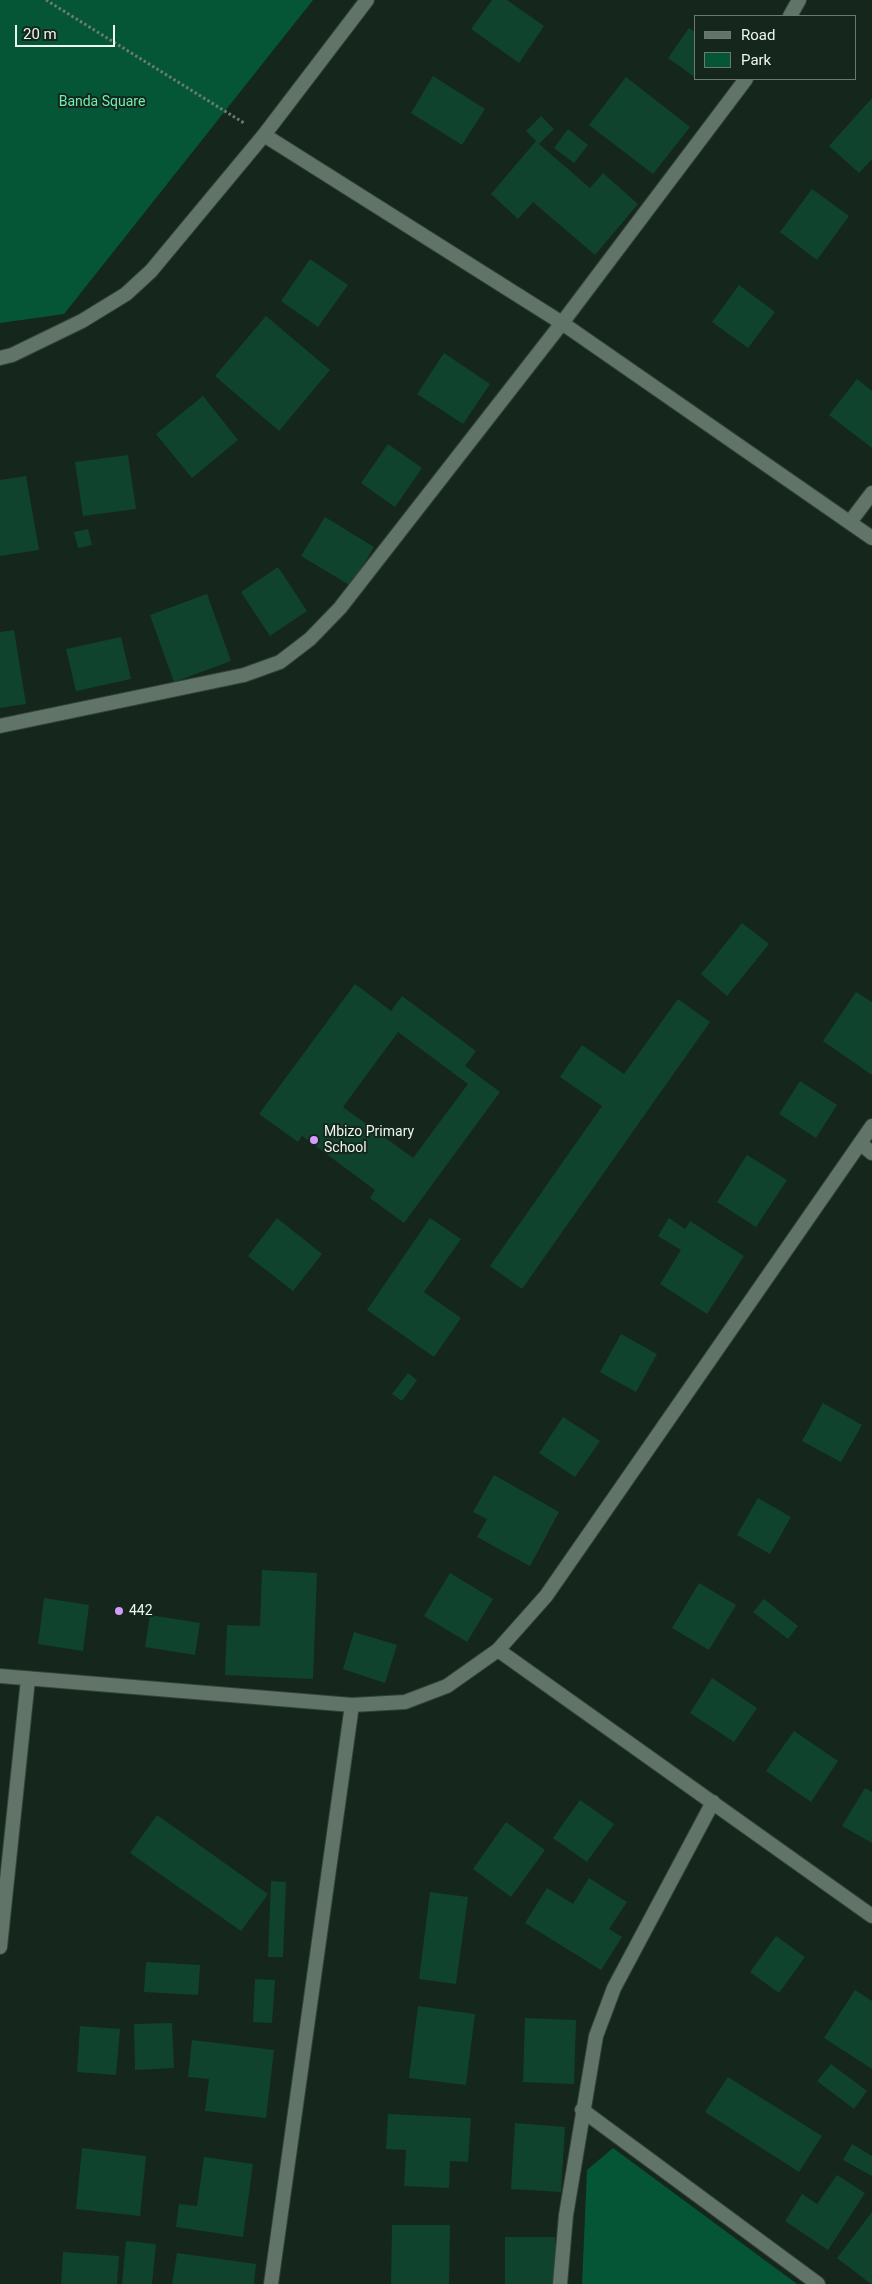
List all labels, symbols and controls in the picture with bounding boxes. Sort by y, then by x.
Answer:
scale bar [18,15,118,47]
legend [694,15,857,80]
text: 20 m [23,25,57,43]
text: Road [741,26,775,44]
text: Park [741,51,771,69]
park label: Banda Square [59,94,145,110]
place label: Mbizo Primary School [324,1124,414,1156]
marker: Mbizo Primary School [308,1134,320,1146]
place label: 442 [129,1603,153,1619]
marker: 442 [113,1605,125,1617]

